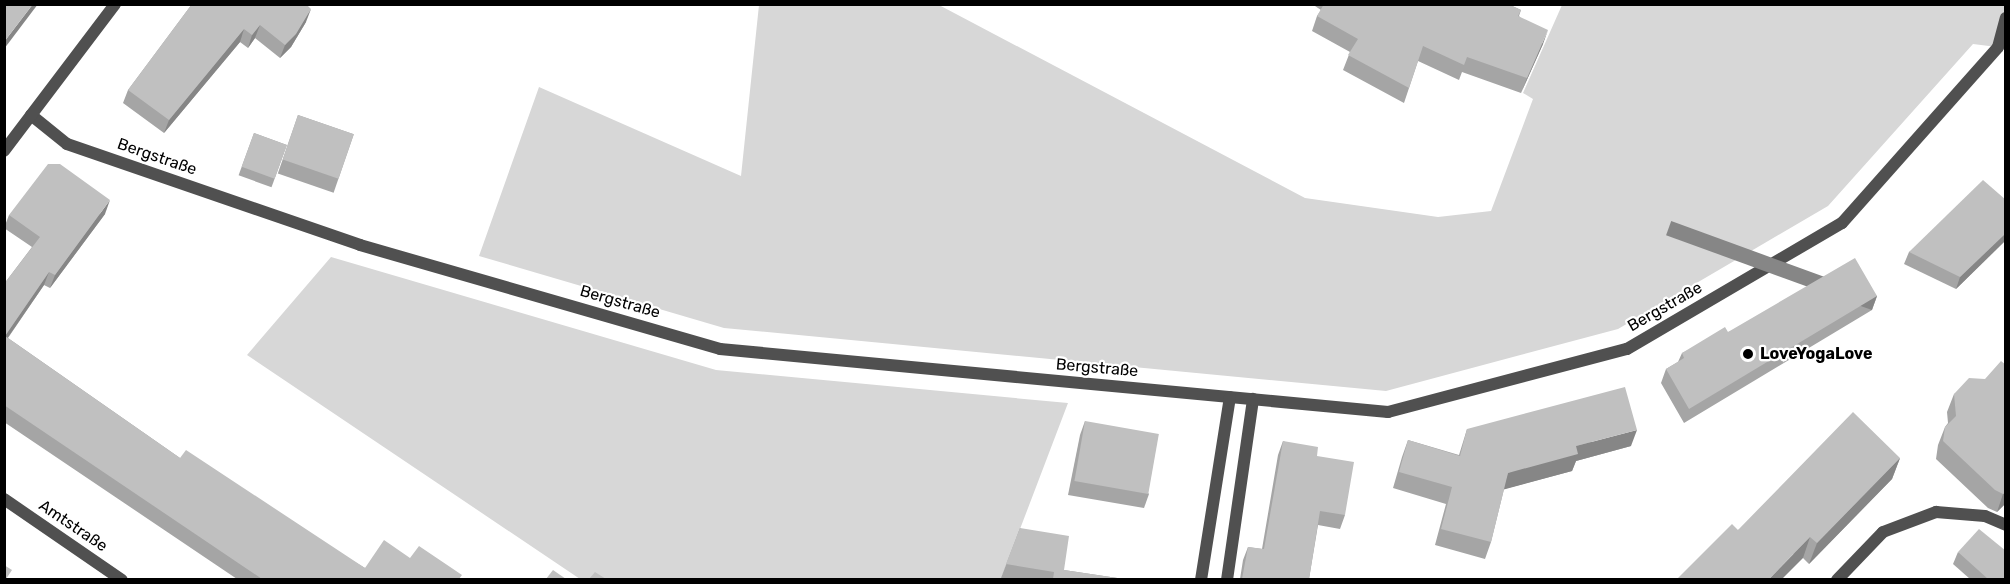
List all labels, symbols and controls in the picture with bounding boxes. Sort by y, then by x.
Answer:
street label: Bergstraße [115,134,199,180]
street label: Bergstraße [1624,278,1706,336]
street label: Bergstraße [578,281,662,323]
place label: LoveYogaLove [1760,344,1873,364]
marker: LoveYogaLove [1741,347,1755,361]
street label: Bergstraße [1055,355,1139,381]
street label: Amtstraße [35,496,111,556]

